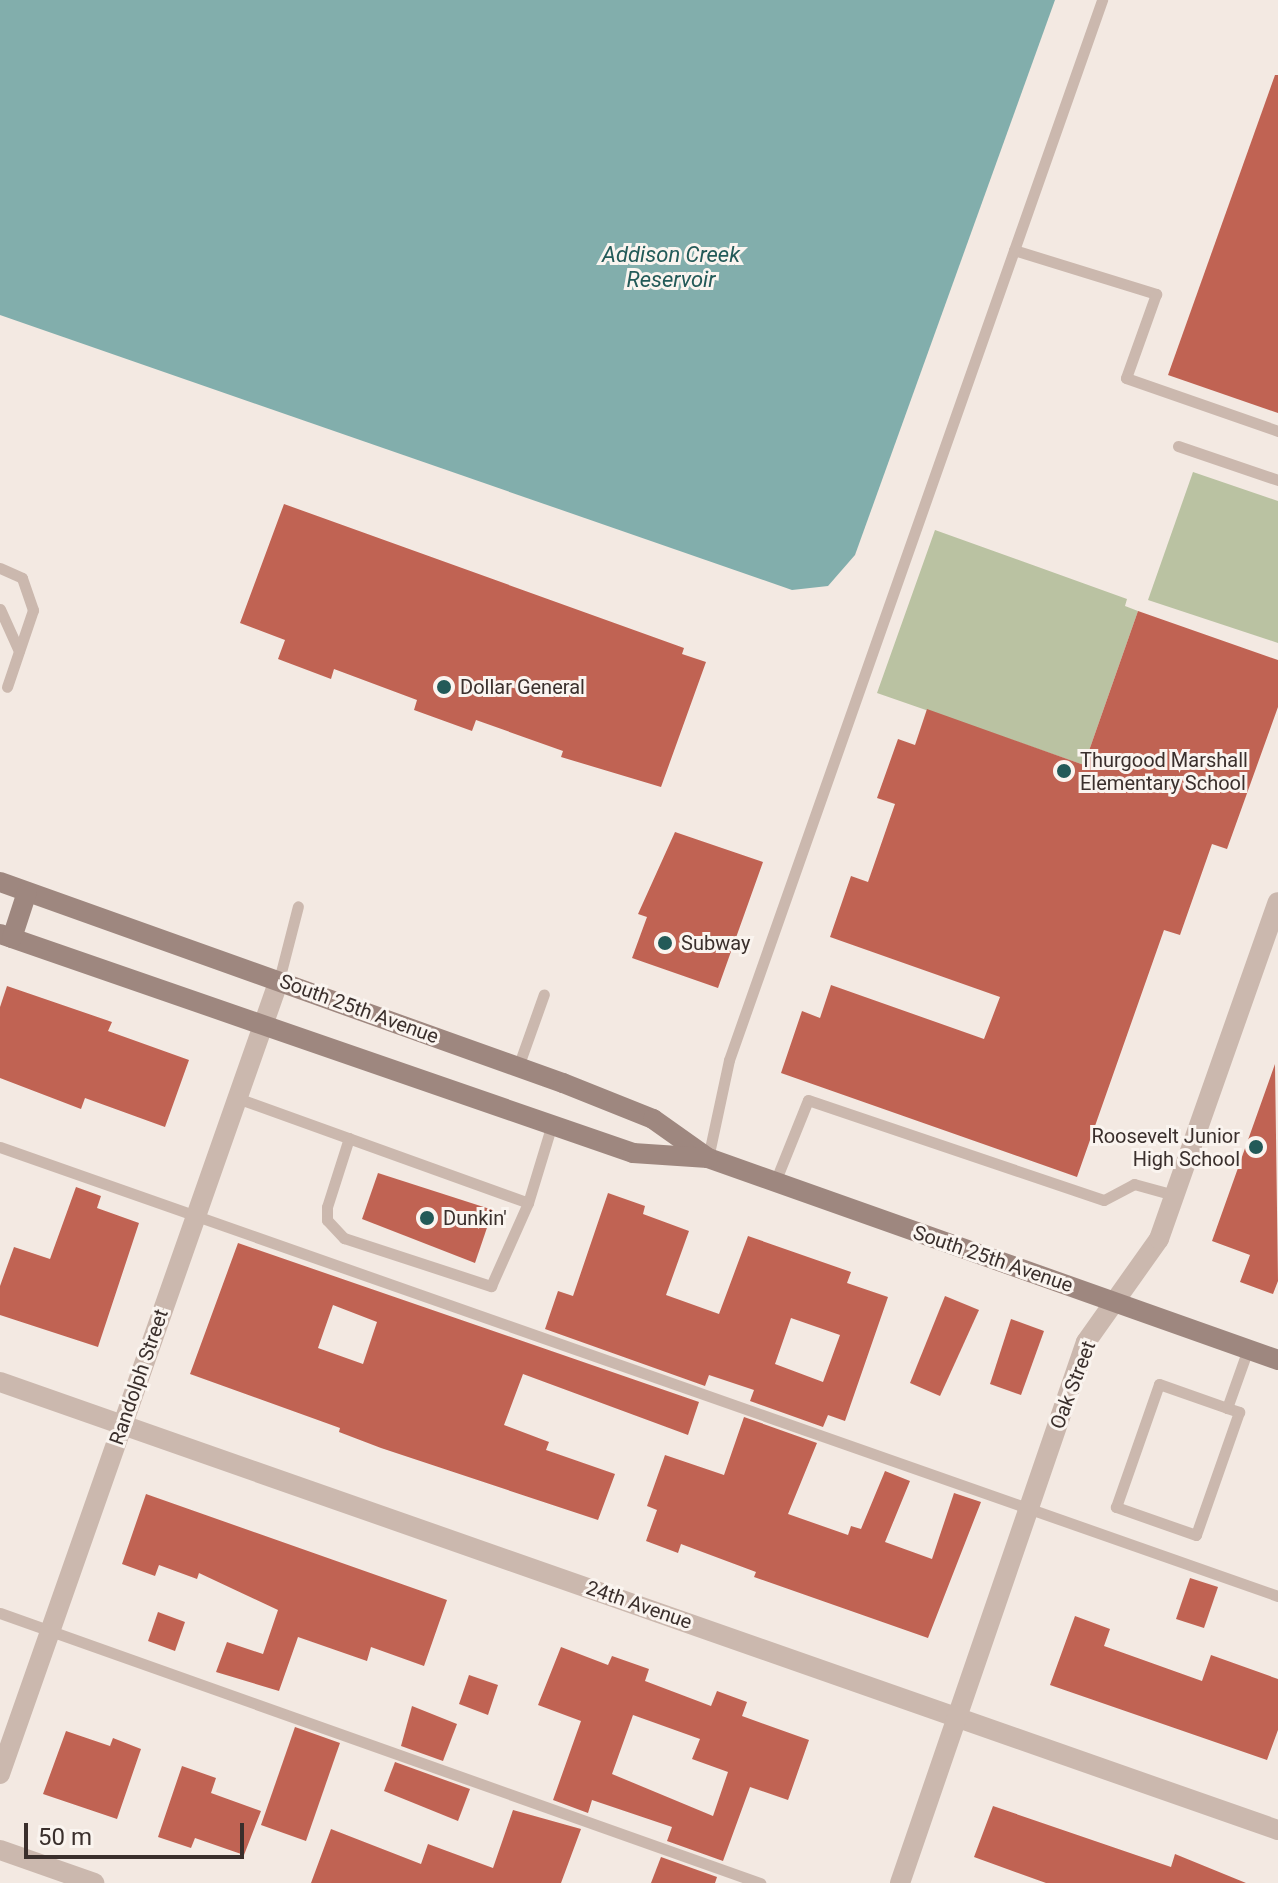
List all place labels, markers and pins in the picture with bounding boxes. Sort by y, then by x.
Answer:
place label: Dollar General [460,675,585,699]
marker: Dollar General [435,678,453,696]
place label: Thurgood Marshall Elementary School [1080,748,1248,795]
marker: Thurgood Marshall Elementary School [1055,762,1073,780]
place label: Subway [681,931,750,955]
marker: Subway [656,934,674,952]
place label: Roosevelt Junior High School [1091,1124,1240,1171]
marker: Roosevelt Junior High School [1247,1138,1265,1156]
place label: Dunkin' [443,1206,507,1230]
marker: Dunkin' [418,1209,436,1227]

